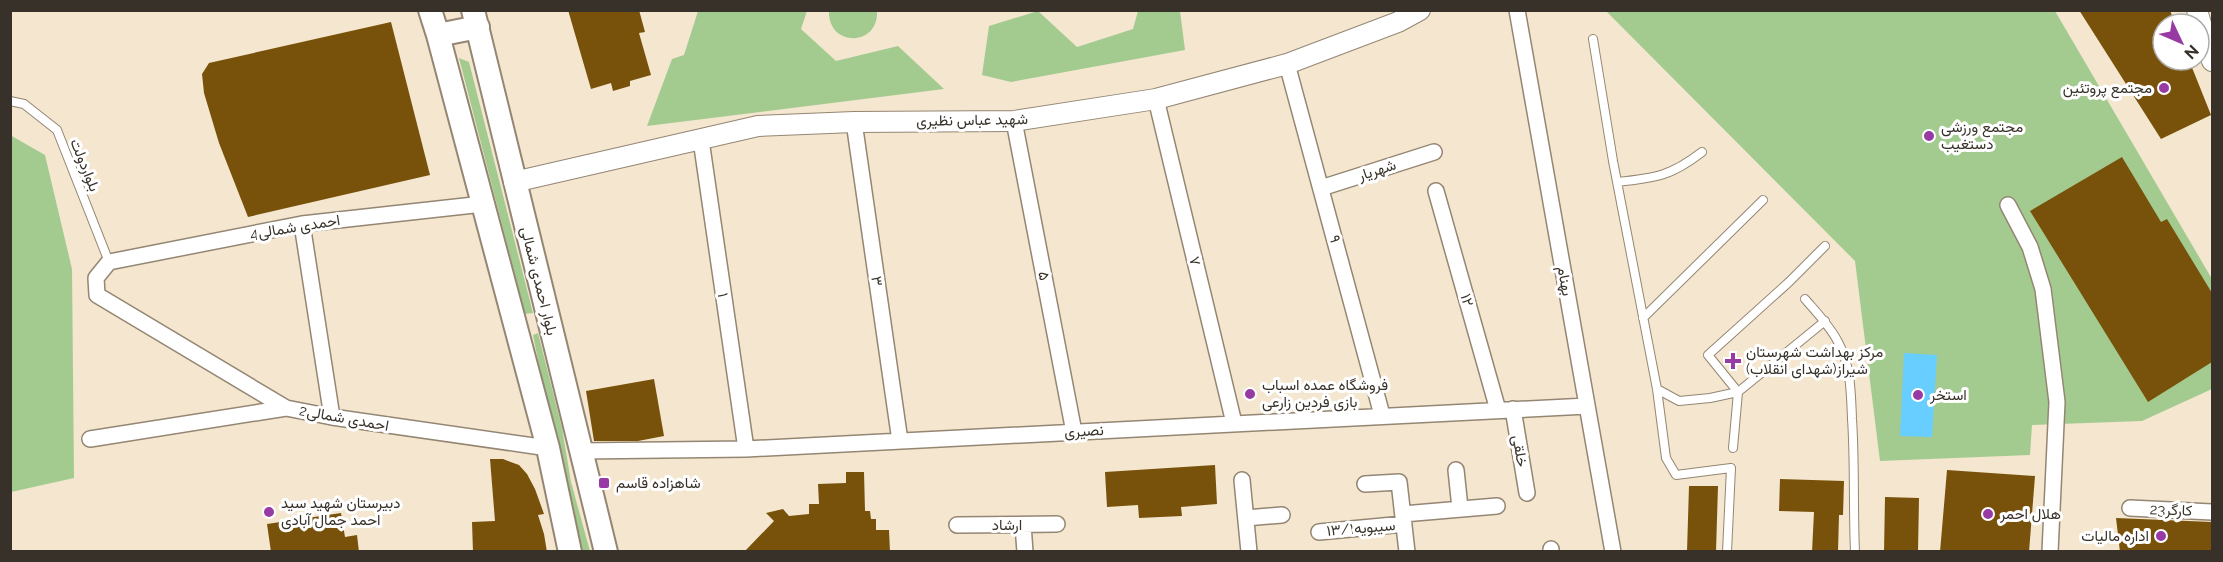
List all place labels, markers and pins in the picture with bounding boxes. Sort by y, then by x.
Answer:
place label: مجتمع پروتئین [2063,79,2152,99]
marker: مجتمع پروتئین [2157,81,2171,95]
place label: مجتمع ورزشی دستغیب [1941,118,2023,153]
marker: مجتمع ورزشی دستغیب [1922,129,1936,143]
place label: مرکز بهداشت شهرستان شیراز(شهدای انقلاب) [1746,343,1883,379]
marker: مرکز بهداشت شهرستان شیراز(شهدای انقلاب) [1724,352,1742,370]
place label: فروشگاه عمده اسباب بازی فردین زارعی [1262,376,1388,412]
place label: استخر [1929,386,1967,404]
marker: فروشگاه عمده اسباب بازی فردین زارعی [1243,387,1257,401]
marker: استخر [1911,388,1925,402]
place label: شاهزاده قاسم [616,474,701,493]
marker: شاهزاده قاسم [597,476,611,490]
place label: دبیرستان شهید سید احمد جمال آبادی [281,494,400,530]
marker: دبیرستان شهید سید احمد جمال آبادی [262,505,276,519]
place label: هلال احمر [1999,505,2061,523]
marker: هلال احمر [1981,507,1995,521]
place label: اداره مالیات [2081,527,2149,545]
marker: اداره مالیات [2154,529,2168,543]

